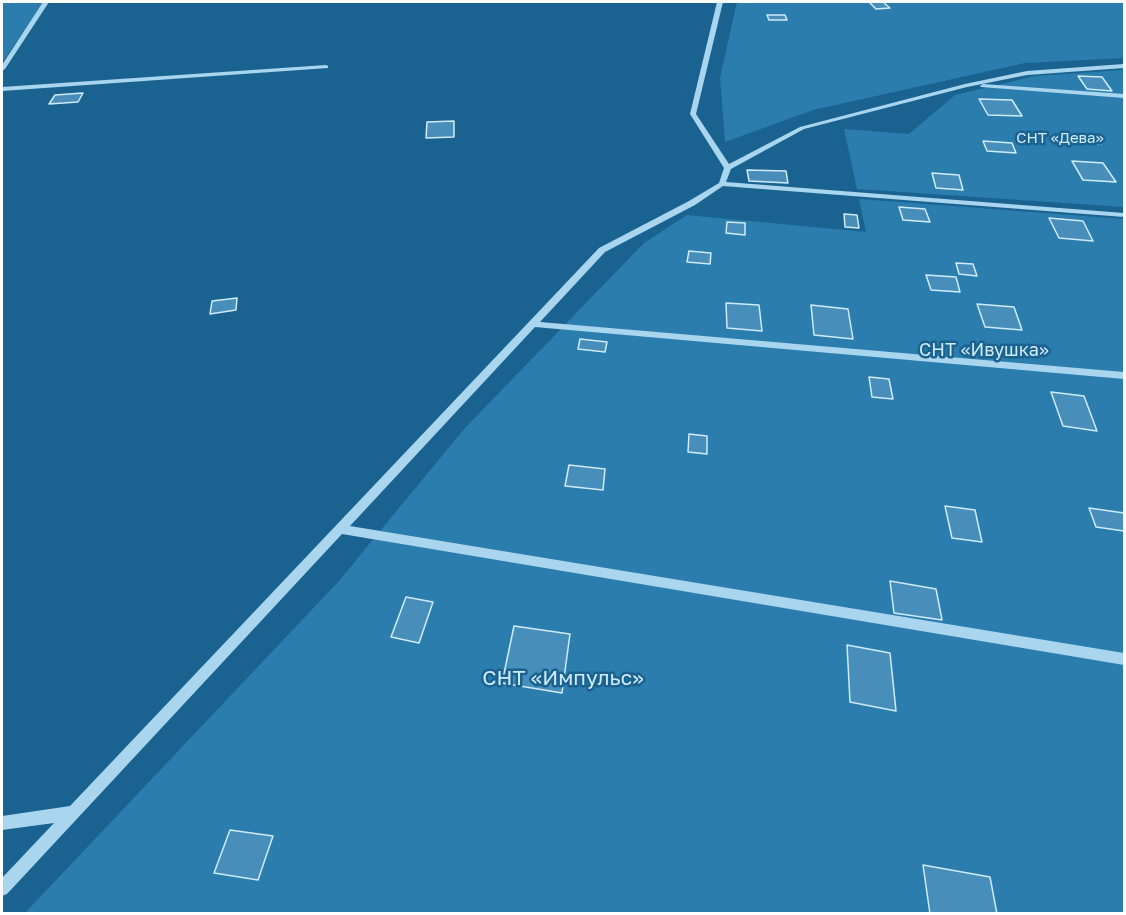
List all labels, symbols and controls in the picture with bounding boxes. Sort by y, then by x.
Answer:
park label: СНТ «Дева» [1016,129,1104,147]
park label: СНТ «Ивушка» [919,339,1049,361]
park label: СНТ «Импульс» [482,665,644,691]

